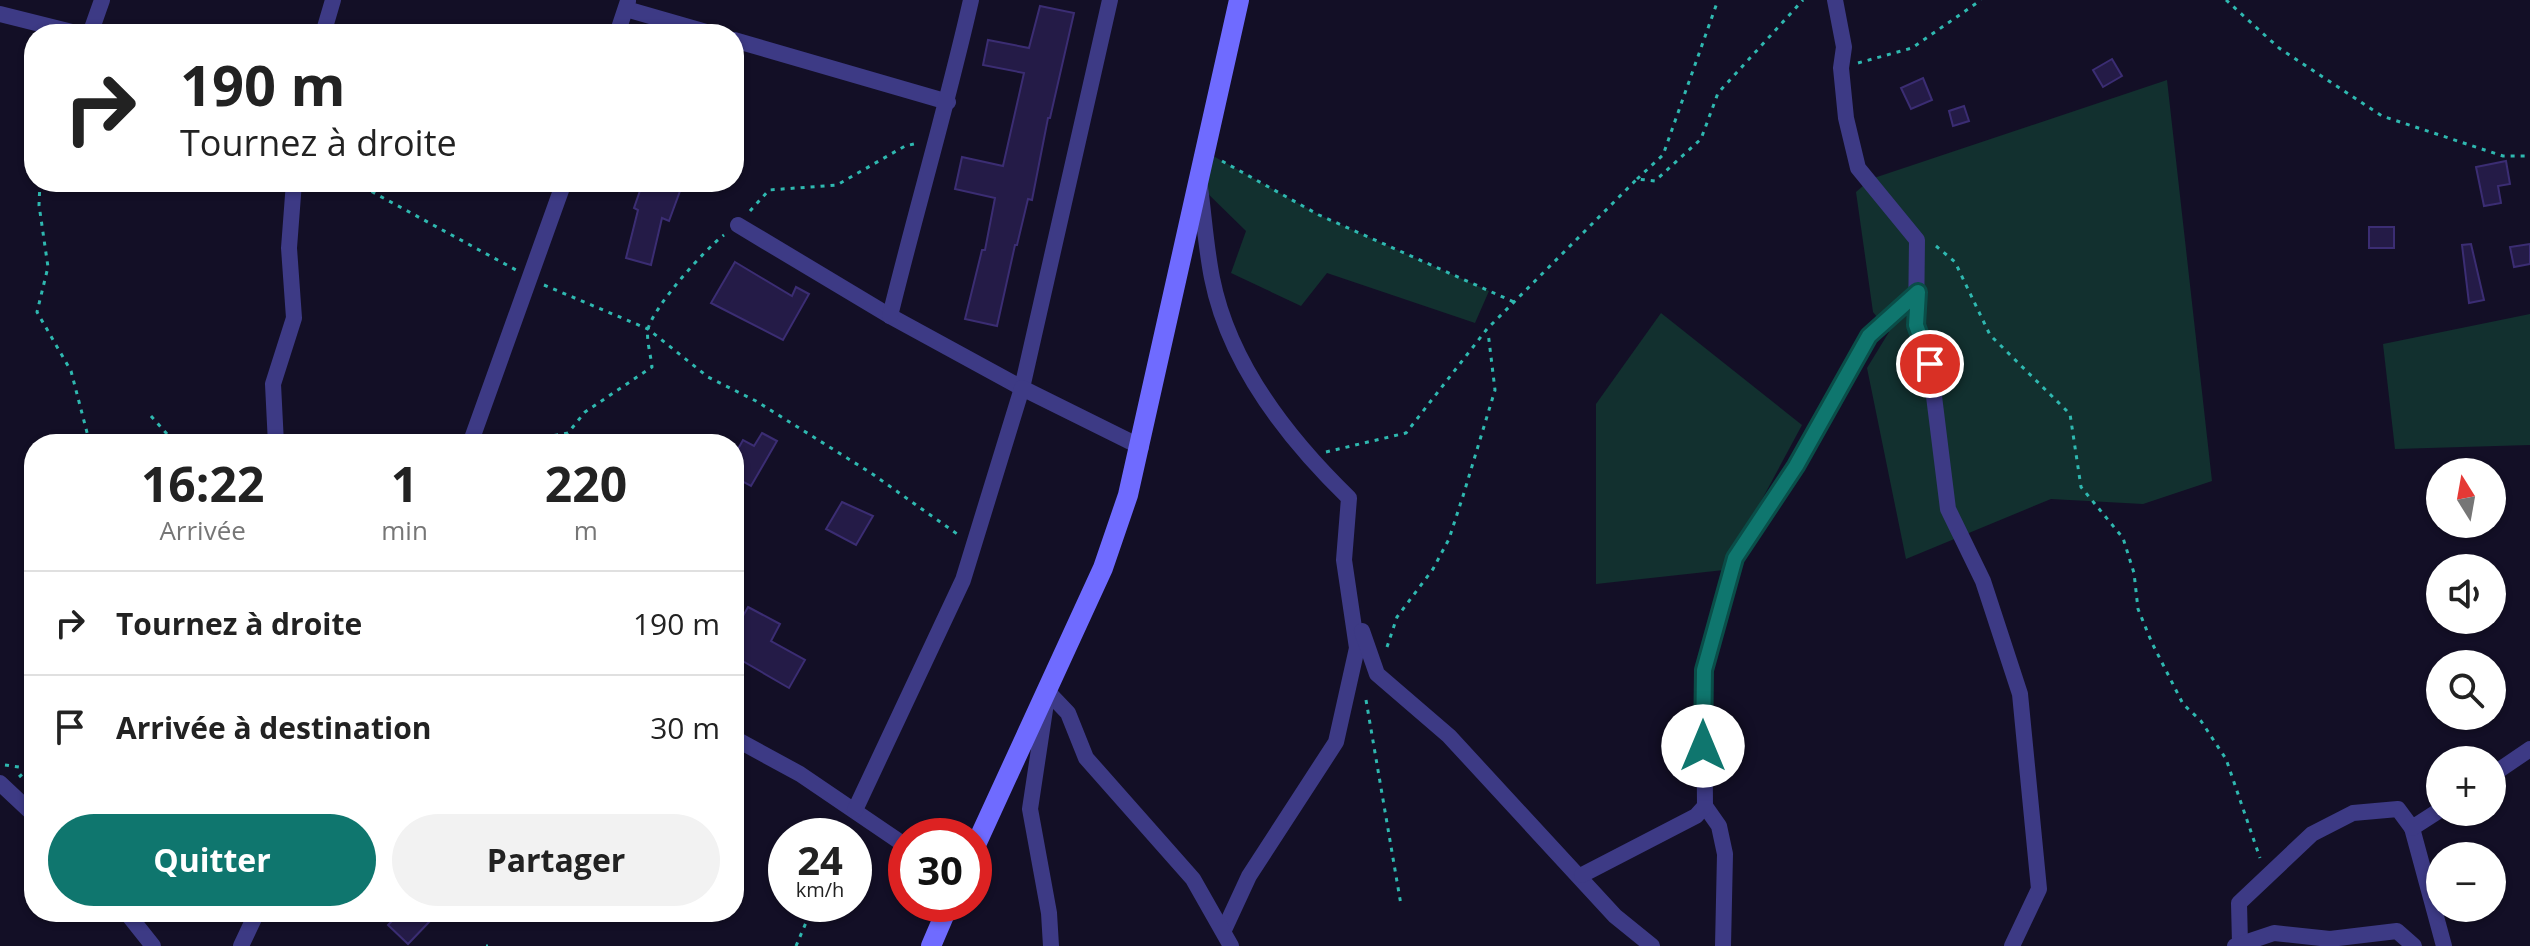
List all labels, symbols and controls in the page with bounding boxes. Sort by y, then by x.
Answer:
text: 190 m [180,46,346,122]
icon: right [48,56,152,160]
text: Tournez à droite [180,118,457,167]
pin [1896,330,1964,398]
icon: arrive [1908,342,1952,386]
text: 16:22 [141,451,264,516]
text: 1 [391,451,418,516]
text: 220 [545,451,627,516]
north arrow [2426,458,2506,538]
map controls [2426,458,2506,922]
text: Arrivée [159,512,246,548]
text: min [381,512,428,548]
text: m [574,512,598,548]
button: sound [2426,554,2506,634]
icon: right [48,601,92,645]
text: Tournez à droite [116,603,362,644]
text: 190 m [633,603,720,644]
button: search [2426,650,2506,730]
position arrow [1661,704,1745,788]
icon: arrive [48,705,92,749]
text: Arrivée à destination [116,707,431,748]
text: 30 m [650,707,720,748]
button: + [2426,746,2506,826]
button: Quitter [48,814,376,906]
button: Partager [392,814,720,906]
speed limit sign: 30 [888,818,992,922]
text: 24 [797,832,843,887]
button: − [2426,842,2506,922]
text: km/h [796,876,844,903]

